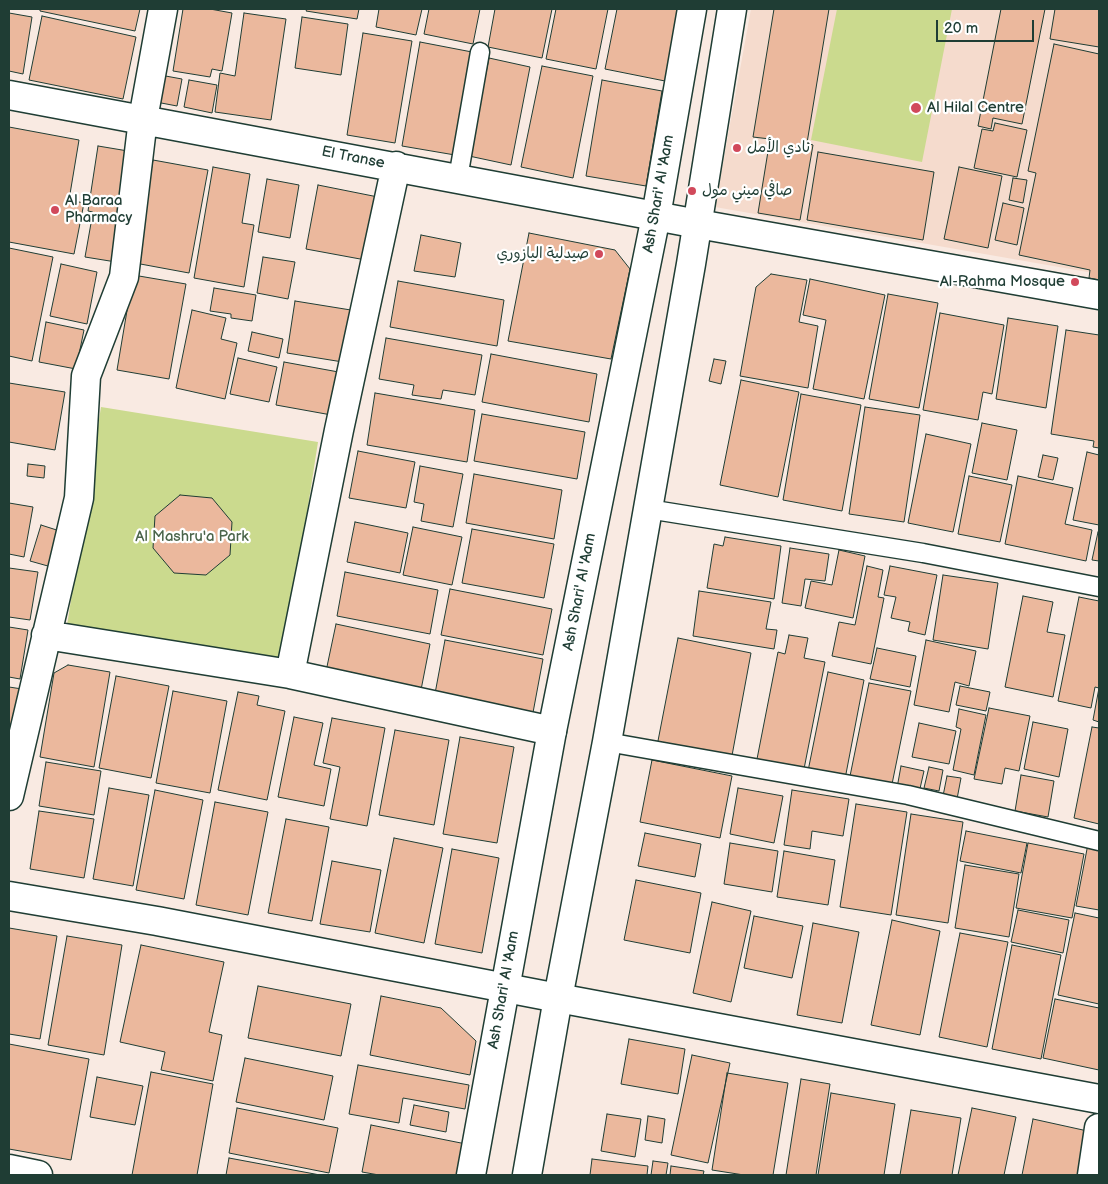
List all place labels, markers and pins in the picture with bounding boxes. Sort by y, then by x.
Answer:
place label: Al Hilal Centre [927,99,1024,117]
marker: Al Hilal Centre [909,101,923,115]
place label: نادي الأمل [747,139,810,157]
marker: نادي الأمل [731,142,743,154]
place label: صافي ميني مول [702,182,792,200]
marker: صافي ميني مول [686,185,698,197]
place label: Al Baraa Pharmacy [65,192,132,227]
marker: Al Baraa Pharmacy [49,204,61,216]
place label: صيدلية اليازوري [496,245,589,263]
marker: صيدلية اليازوري [593,248,605,260]
place label: Al-Rahma Mosque [940,273,1065,291]
marker: Al-Rahma Mosque [1069,276,1081,288]

